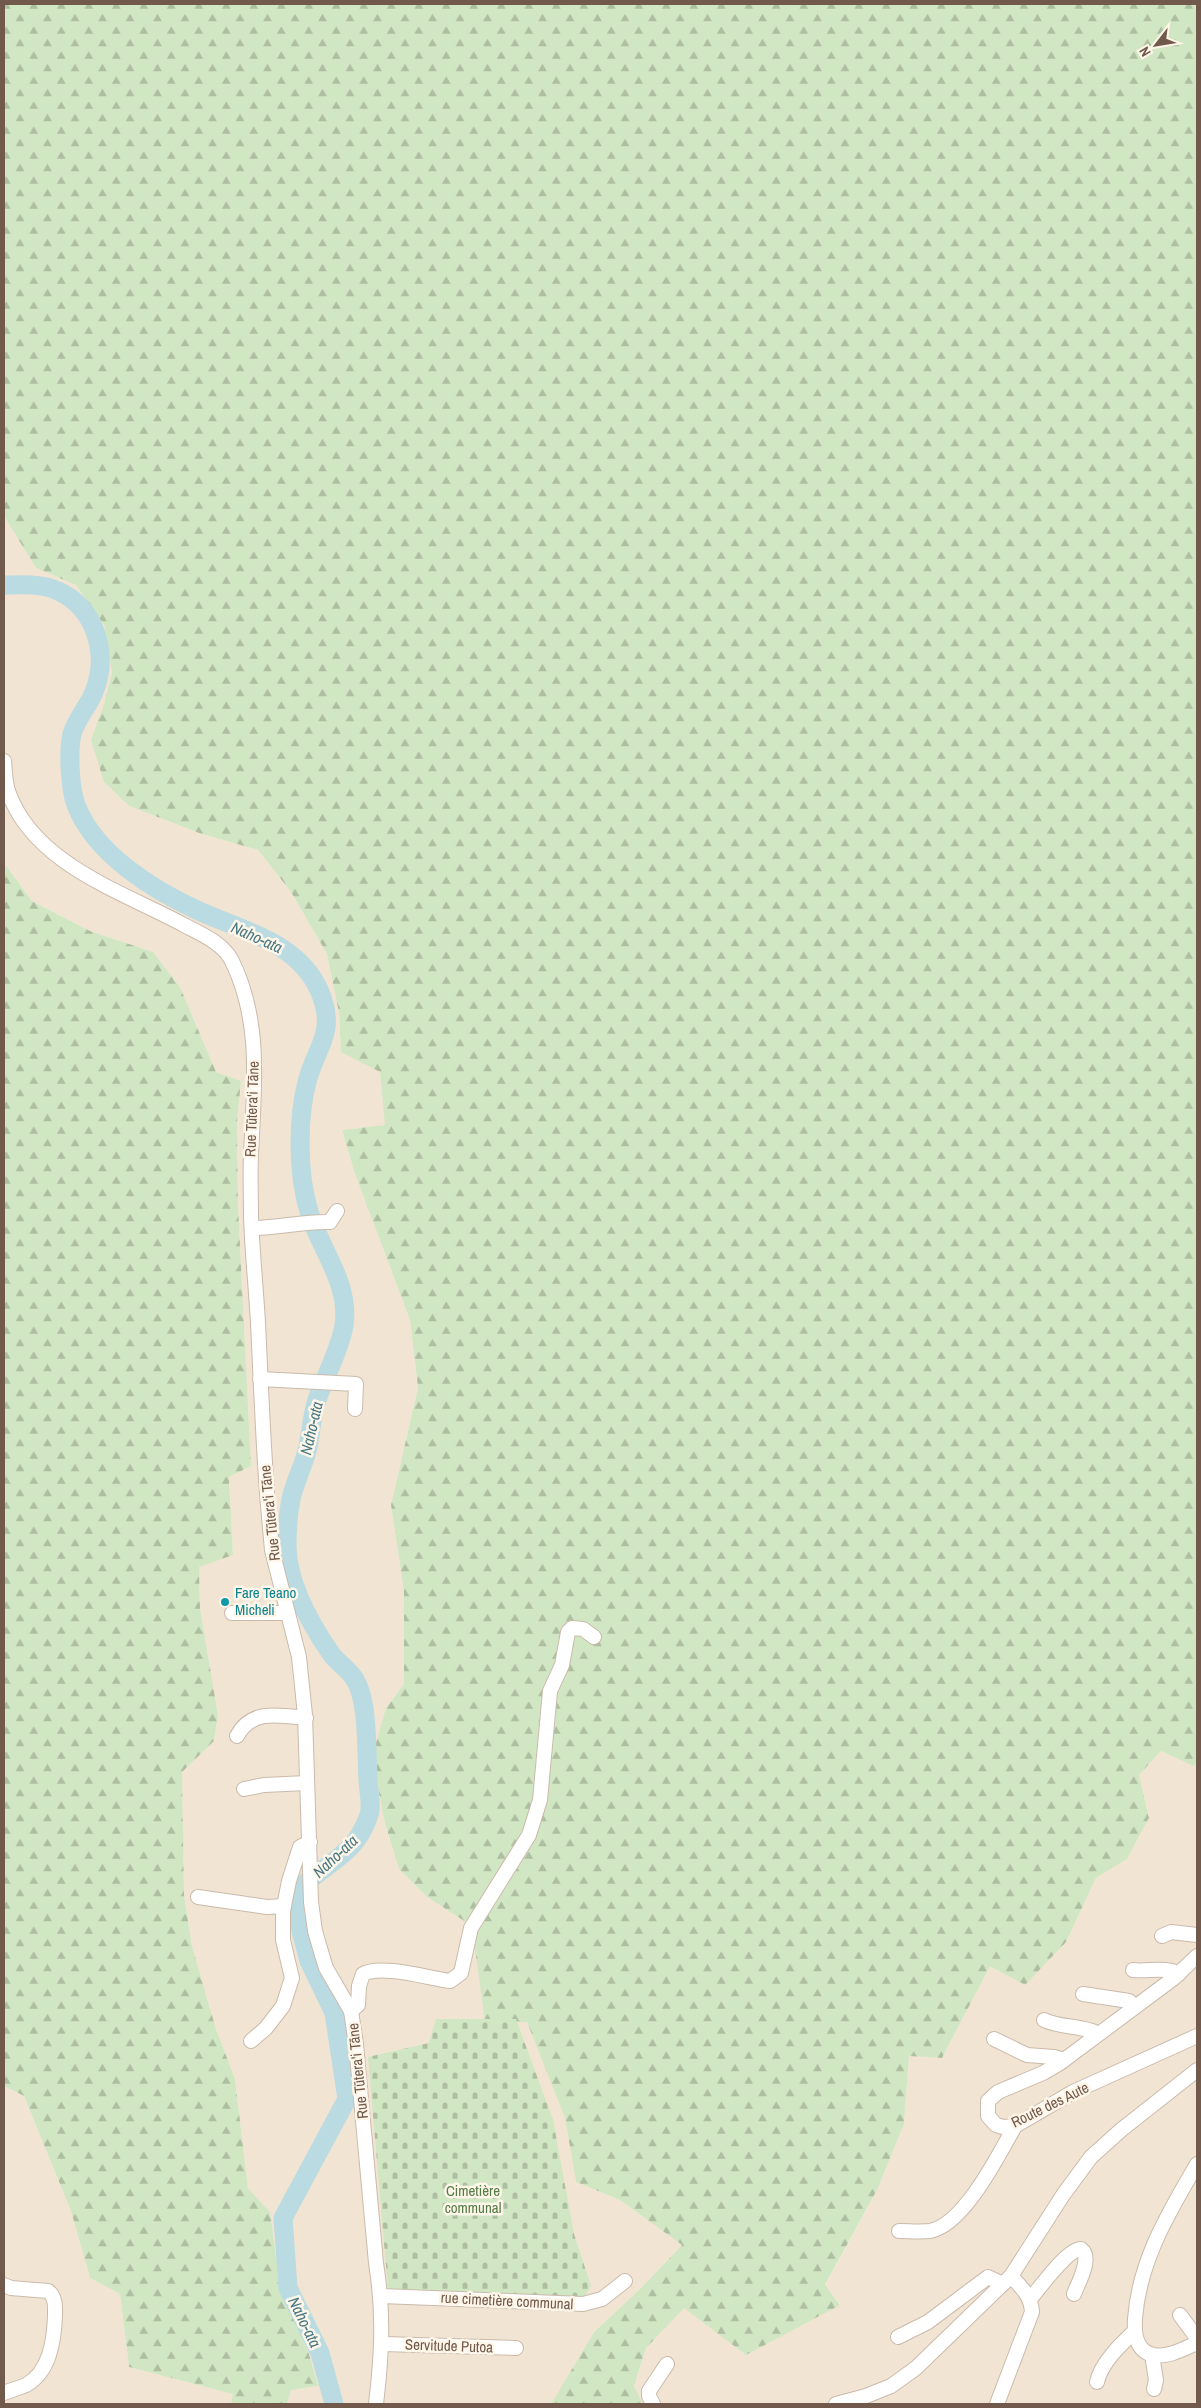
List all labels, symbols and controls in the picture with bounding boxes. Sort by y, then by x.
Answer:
north arrow [1131,20,1181,70]
text: N [1135,44,1155,60]
water label: Naho-ata [228,916,286,958]
street label: Rue Tūtera'i Tāne [239,1060,264,1157]
water label: Naho-ata [294,1399,328,1457]
street label: Rue Tūtera'i Tāne [254,1464,285,1562]
place label: Fare Teano Micheli [235,1582,297,1620]
marker: Fare Teano Micheli [219,1596,231,1608]
water label: Naho-ata [308,1830,362,1882]
street label: Rue Tūtera'i Tāne [342,2022,373,2120]
street label: Route des Aute [1007,2077,1092,2132]
park label: Cimetière communal [445,2180,501,2218]
street label: rue cimetière communal [440,2287,574,2314]
water label: Naho-ata [283,2293,327,2351]
street label: Servitude Putoa [405,2333,494,2358]

